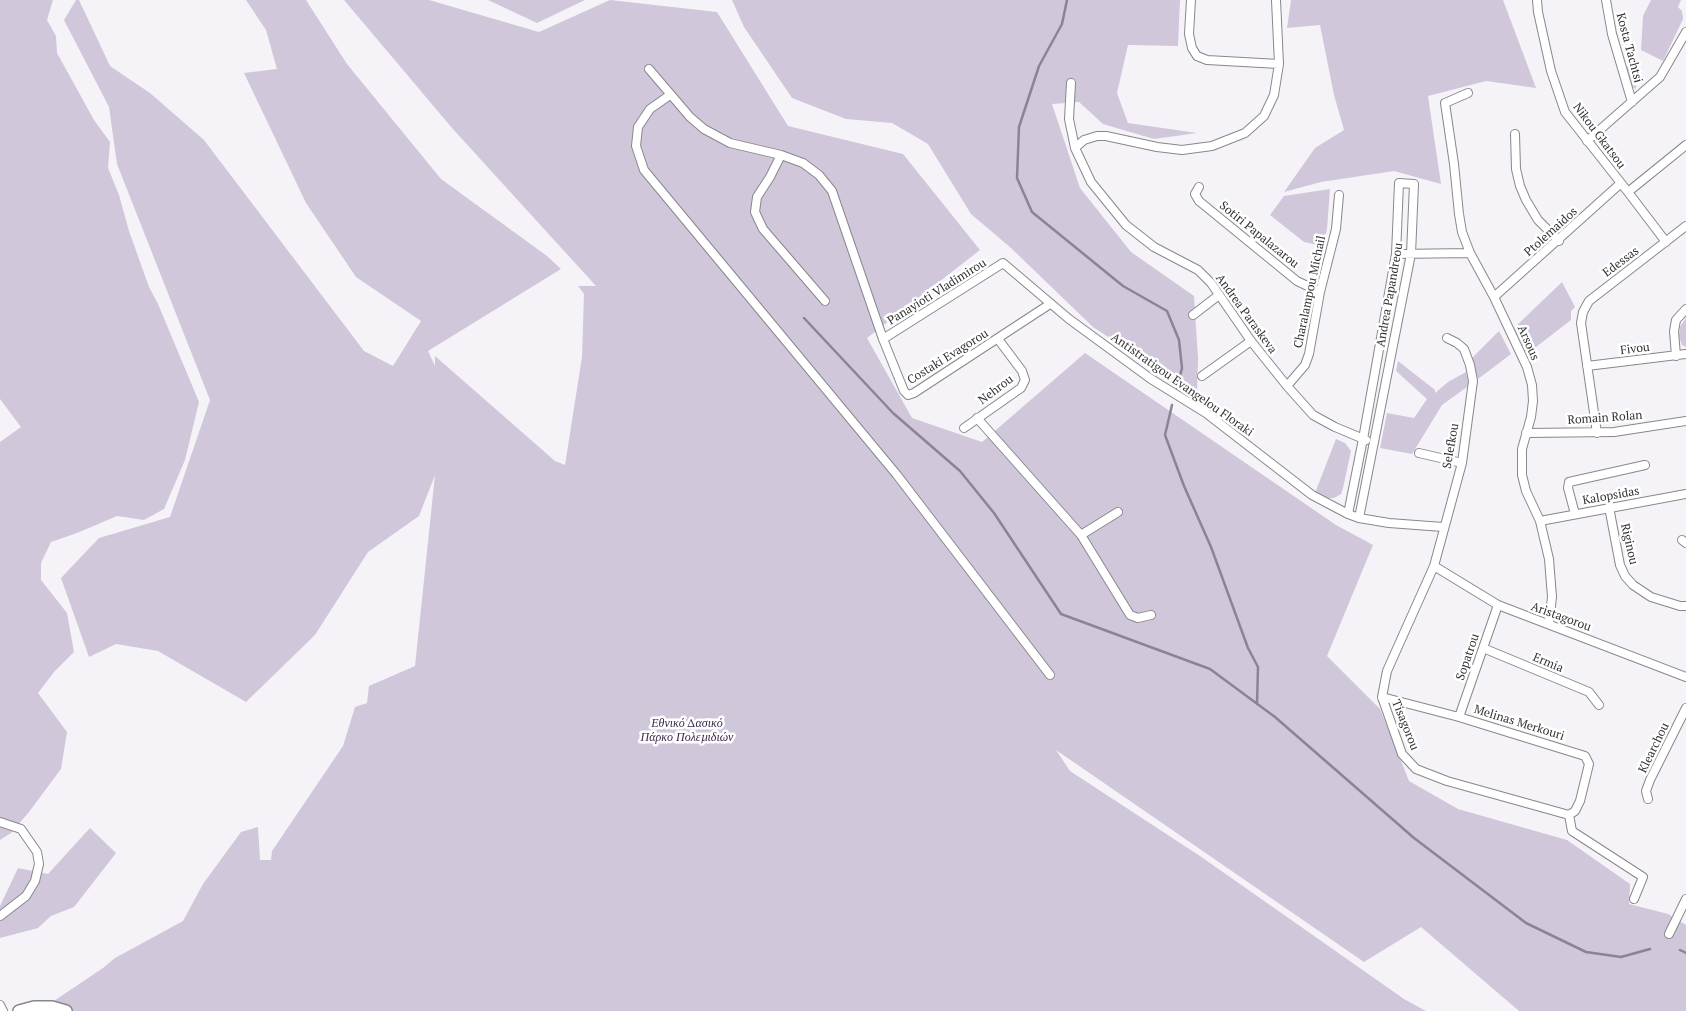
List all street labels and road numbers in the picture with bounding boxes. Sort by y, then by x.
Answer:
street label: Kosta Tachtsi [1613,12,1645,84]
street label: Nikou Gkatsou [1570,100,1628,172]
street label: Sotiri Papalazarou [1216,199,1302,271]
street label: Ptolemaidos [1522,204,1580,260]
street label: Charalampou Michail [1291,234,1329,350]
street label: Andrea Papandreou [1374,242,1406,348]
street label: Edessas [1600,244,1642,280]
street label: Panayioti Vladimirou [885,256,989,328]
street label: Andrea Paraskeva [1212,271,1280,357]
street label: Arsous [1514,323,1542,363]
street label: Costaki Evagorou [905,326,991,388]
street label: Antistratigou Evangelou Floraki [1108,330,1256,440]
street label: Fivou [1619,340,1651,358]
street label: Nehrou [976,372,1016,408]
street label: Romain Rolan [1567,408,1643,428]
street label: Selefkou [1440,422,1462,470]
street label: Kalopsidas [1581,484,1641,508]
street label: Riginou [1617,522,1641,566]
street label: Aristagorou [1529,599,1593,635]
street label: Sopatrou [1453,632,1483,682]
street label: Ermia [1531,650,1565,676]
street label: Tisagorou [1388,698,1422,752]
street label: Melinas Merkouri [1472,702,1566,744]
street label: Klearchou [1636,720,1672,776]

